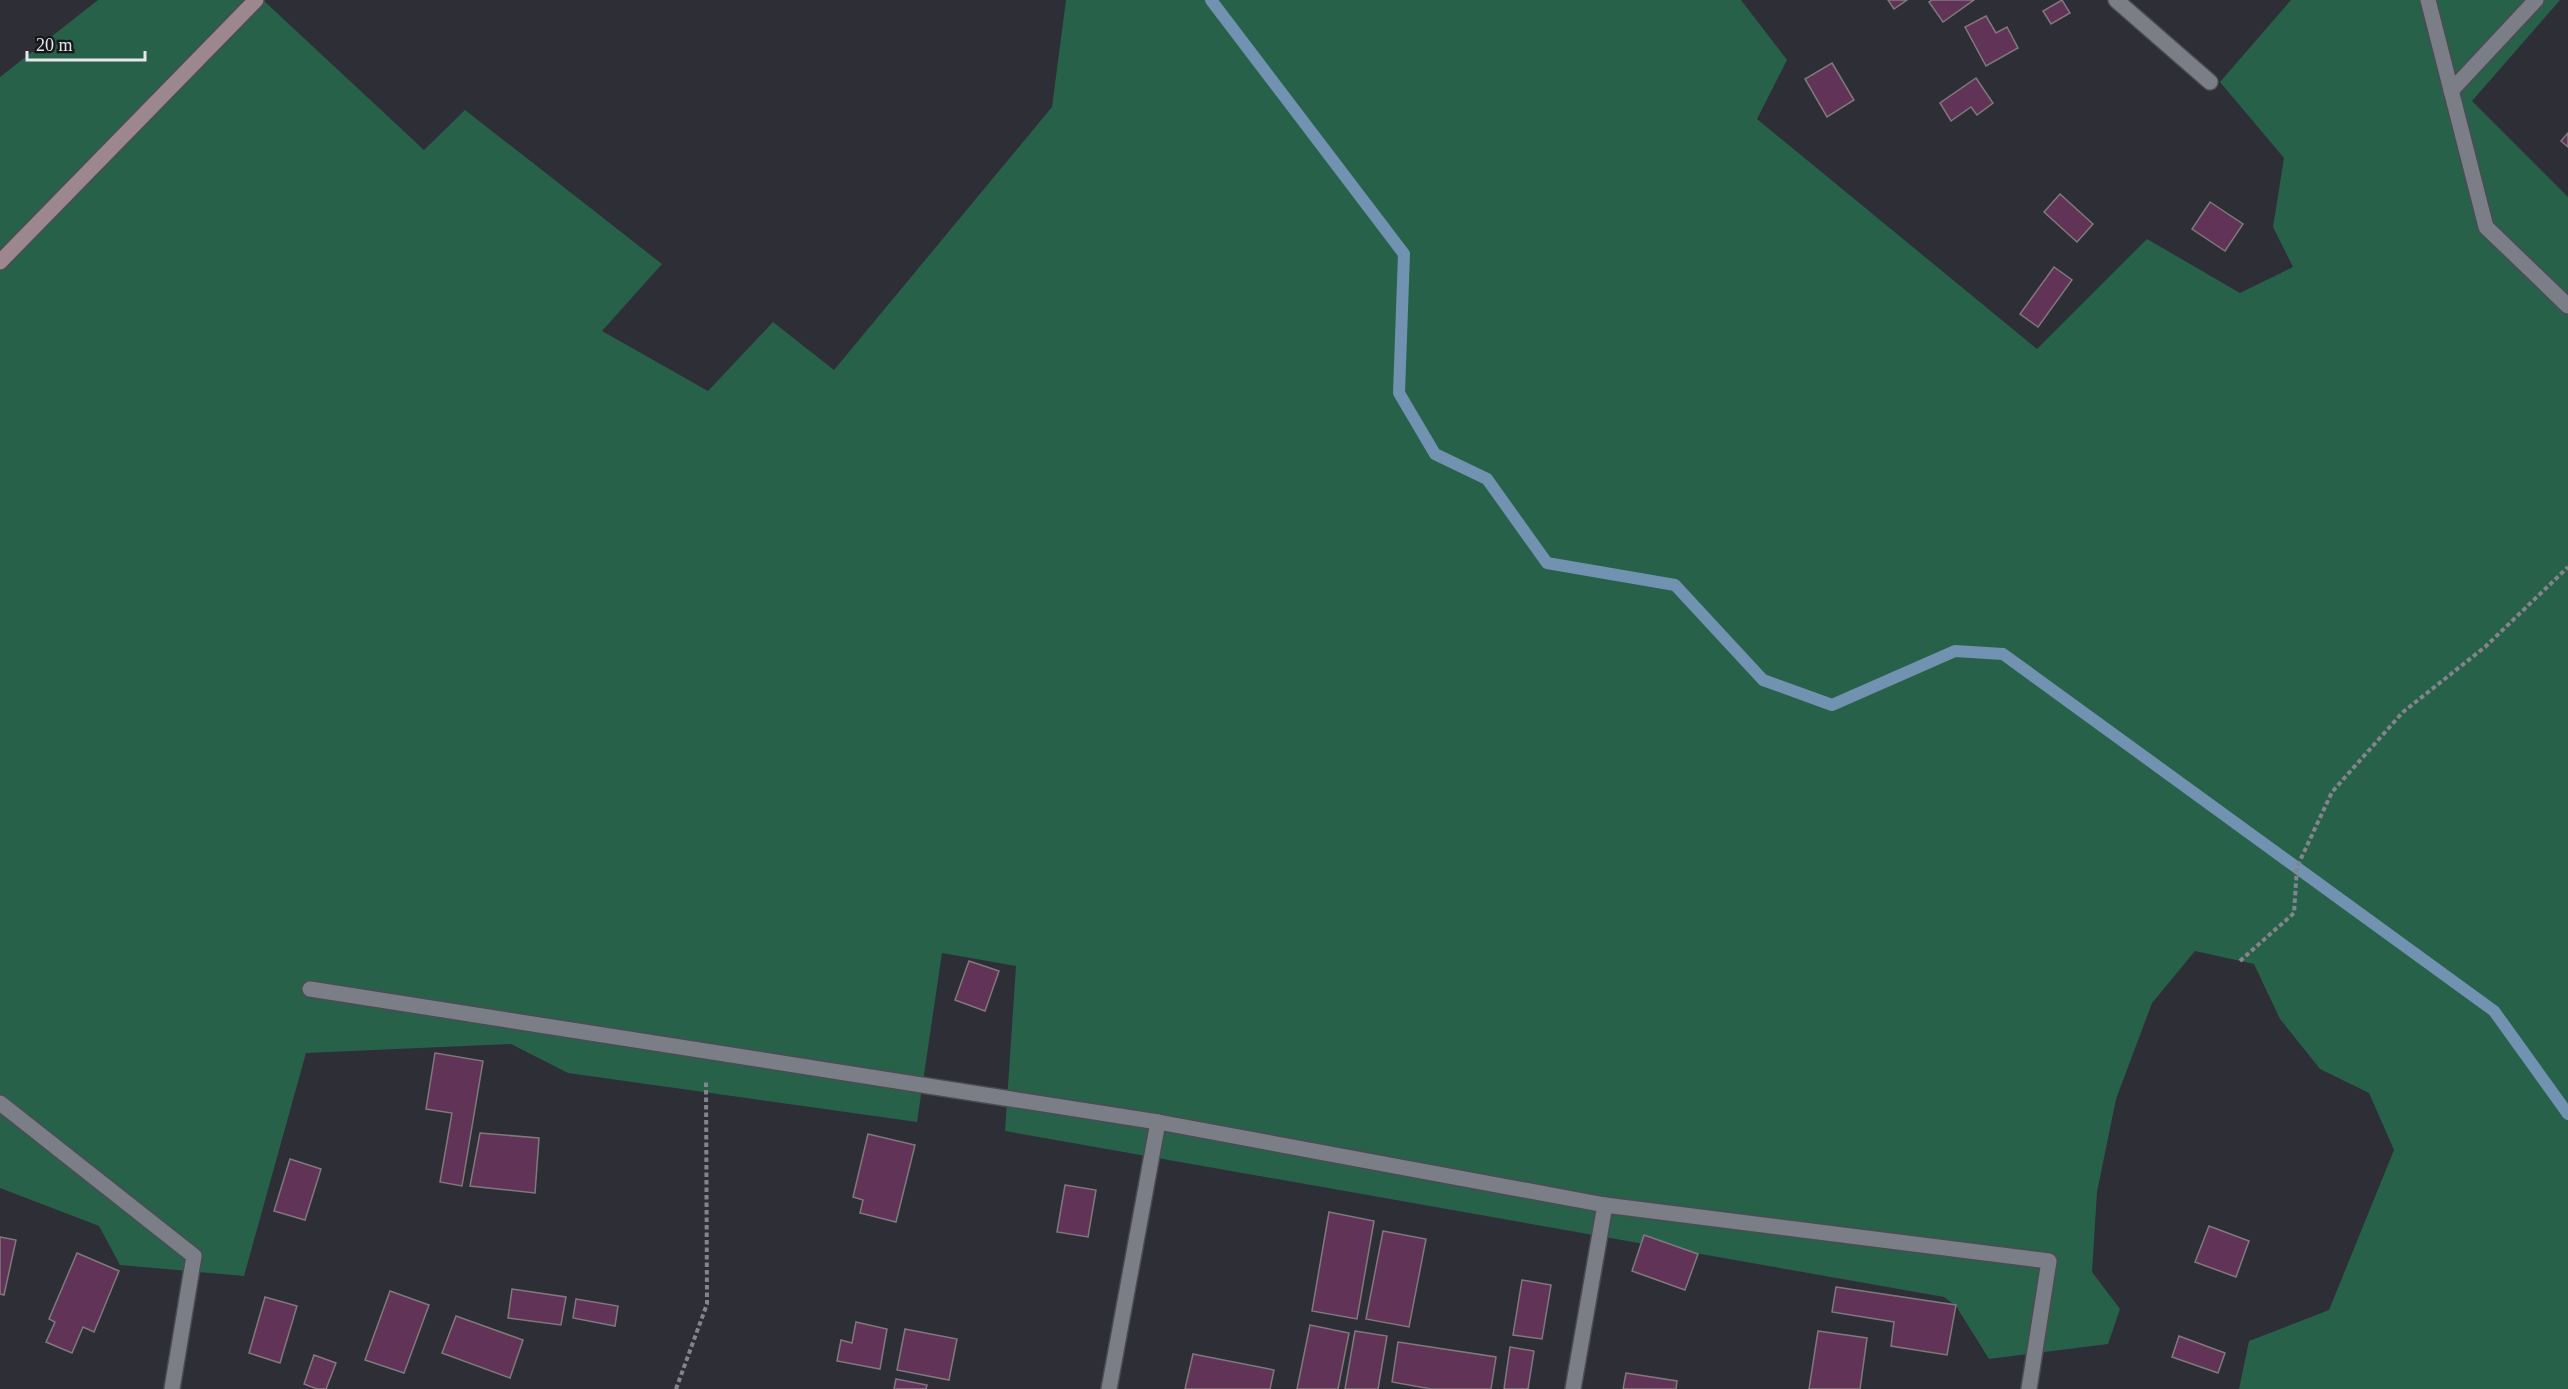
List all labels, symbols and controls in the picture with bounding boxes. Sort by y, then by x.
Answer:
scale bar [27,24,146,62]
text: 20 m [36,35,73,55]

